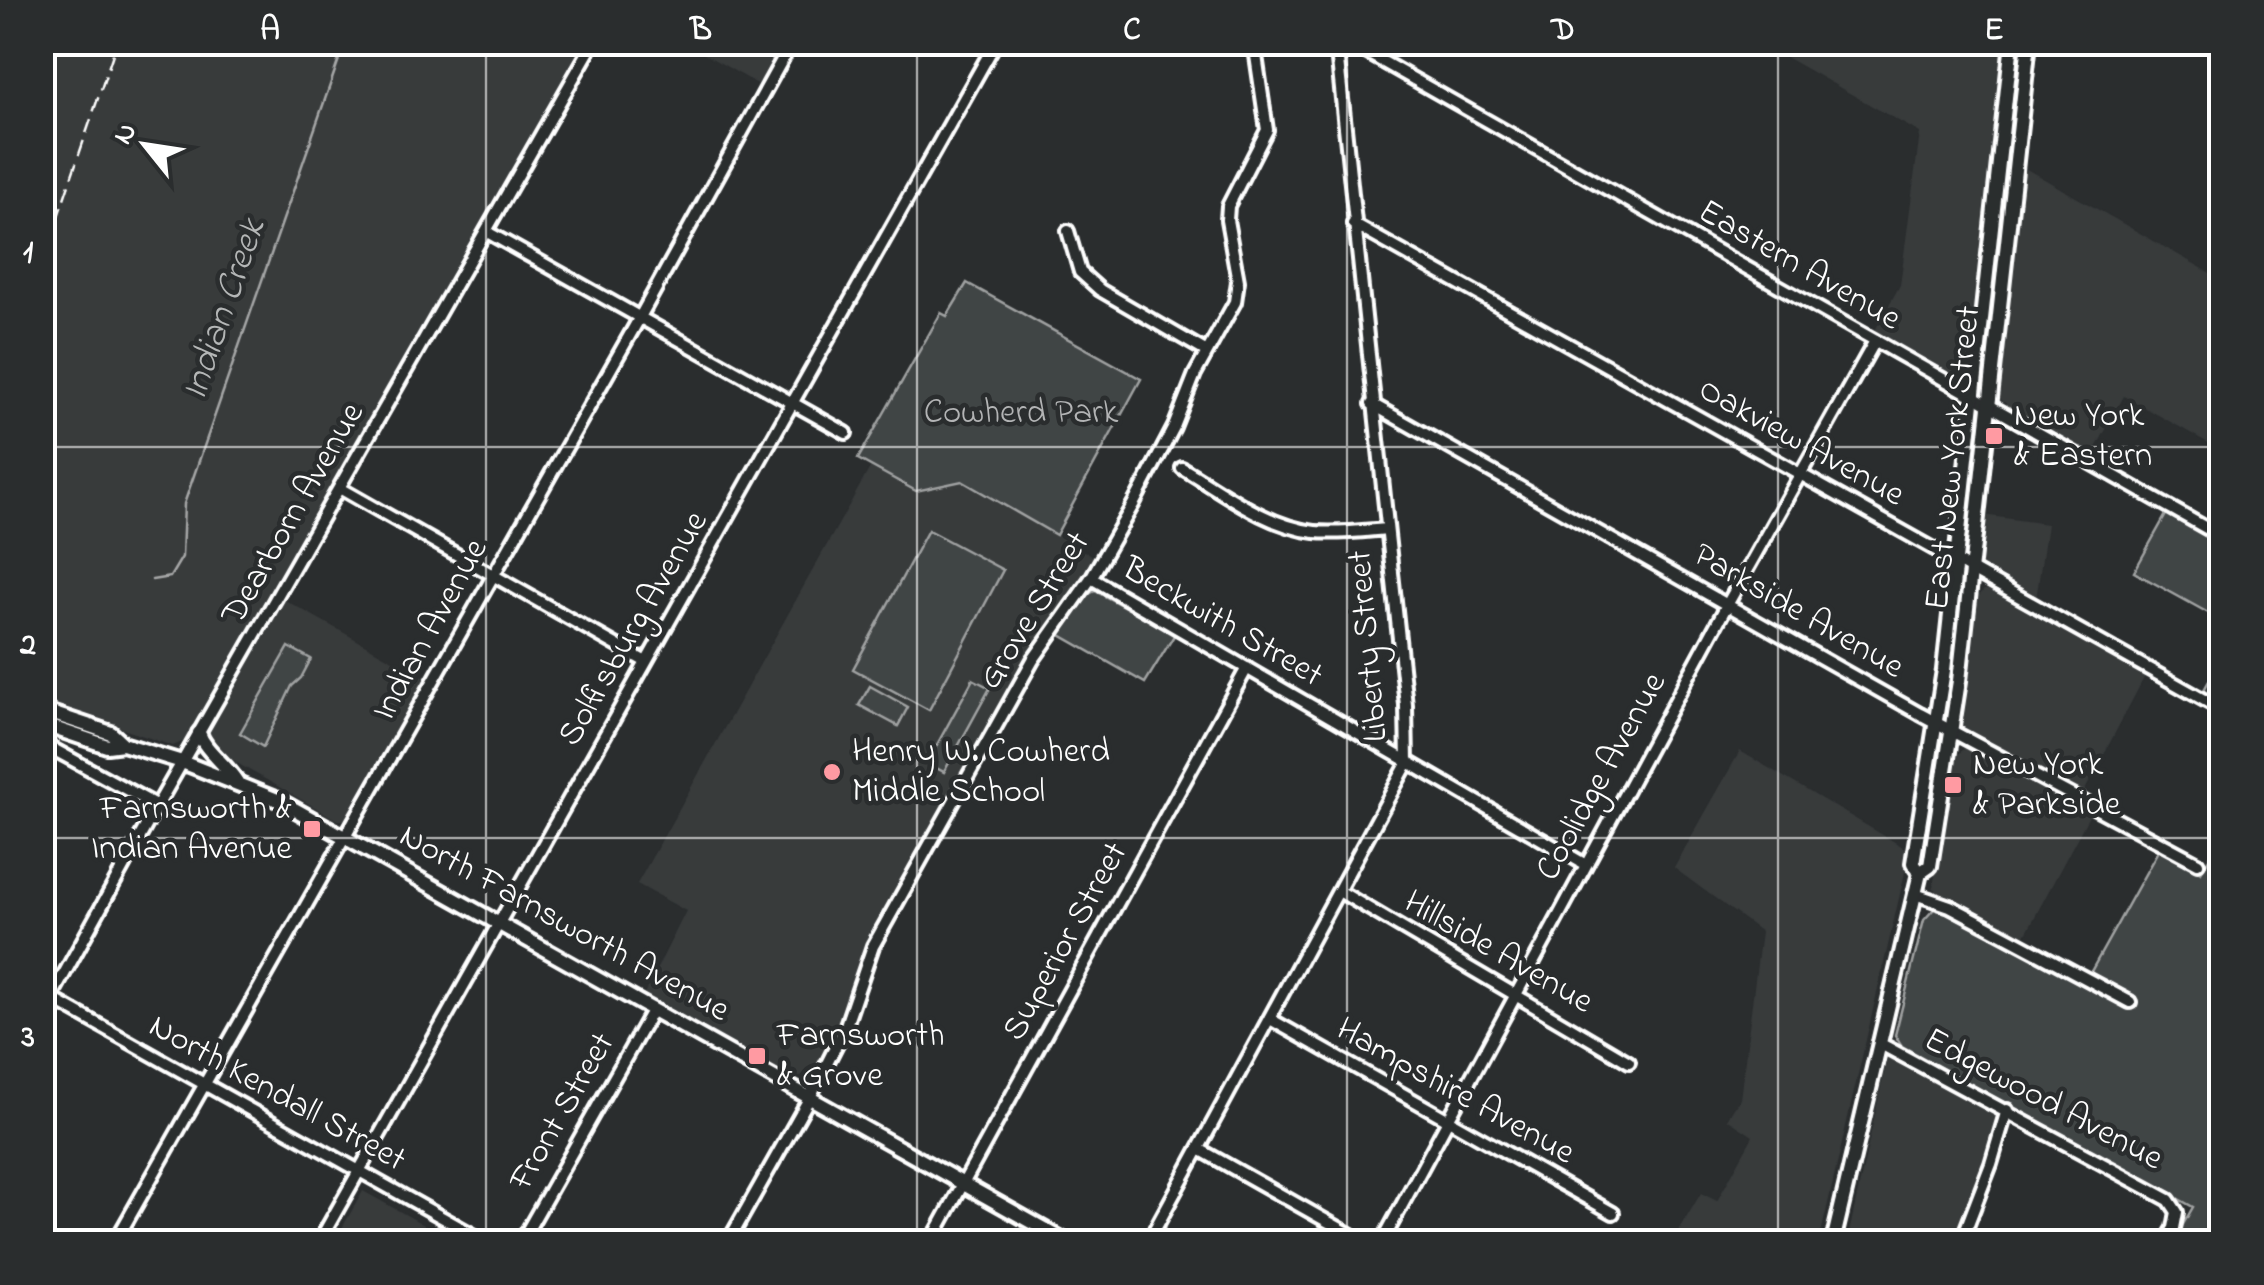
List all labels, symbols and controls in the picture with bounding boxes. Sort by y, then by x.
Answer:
text: A [260,8,280,55]
text: B [688,8,712,55]
text: C [1123,8,1141,55]
text: D [1549,8,1575,55]
text: E [1984,8,2004,55]
north arrow [95,95,195,195]
text: N [104,116,149,153]
street label: Eastern Avenue [1688,187,1910,345]
water label: Indian Creek [168,211,283,408]
text: 1 [23,231,33,278]
street label: East New York Street [1913,303,1995,613]
street label: Oakview Avenue [1688,365,1914,521]
park label: Cowherd Park [924,388,1119,439]
place label: New York & Eastern [2014,391,2152,482]
street label: Dearborn Avenue [209,393,379,636]
marker: New York & Eastern [1983,425,2005,447]
street label: Solfisburg Avenue [546,502,722,756]
street label: Grove Street [966,522,1104,700]
street label: Indian Avenue [360,529,502,730]
street label: Parkside Avenue [1683,531,1913,693]
street label: Beckwith Street [1111,544,1332,701]
street label: Liberty Street [1335,548,1403,744]
text: 2 [19,623,36,670]
street label: Coolidge Avenue [1524,663,1681,890]
place label: Henry W. Cowherd Middle School [852,727,1110,818]
place label: New York & Parkside [1973,740,2121,831]
marker: Henry W. Cowherd Middle School [821,761,843,783]
marker: New York & Parkside [1942,774,1964,796]
place label: Farnsworth & Indian Avenue [91,784,292,875]
street label: North Farnsworth Avenue [389,812,739,1036]
marker: Farnsworth & Indian Avenue [301,818,323,840]
street label: Superior Street [990,833,1142,1051]
street label: Hillside Avenue [1394,878,1603,1028]
street label: North Kendall Street [139,1002,415,1186]
street label: Hampshire Avenue [1326,1005,1584,1179]
place label: Farnsworth & Grove [776,1011,945,1102]
text: 3 [20,1015,35,1062]
street label: Edgewood Avenue [1914,1015,2172,1185]
street label: Front Street [497,1023,629,1201]
marker: Farnsworth & Grove [746,1045,768,1067]

